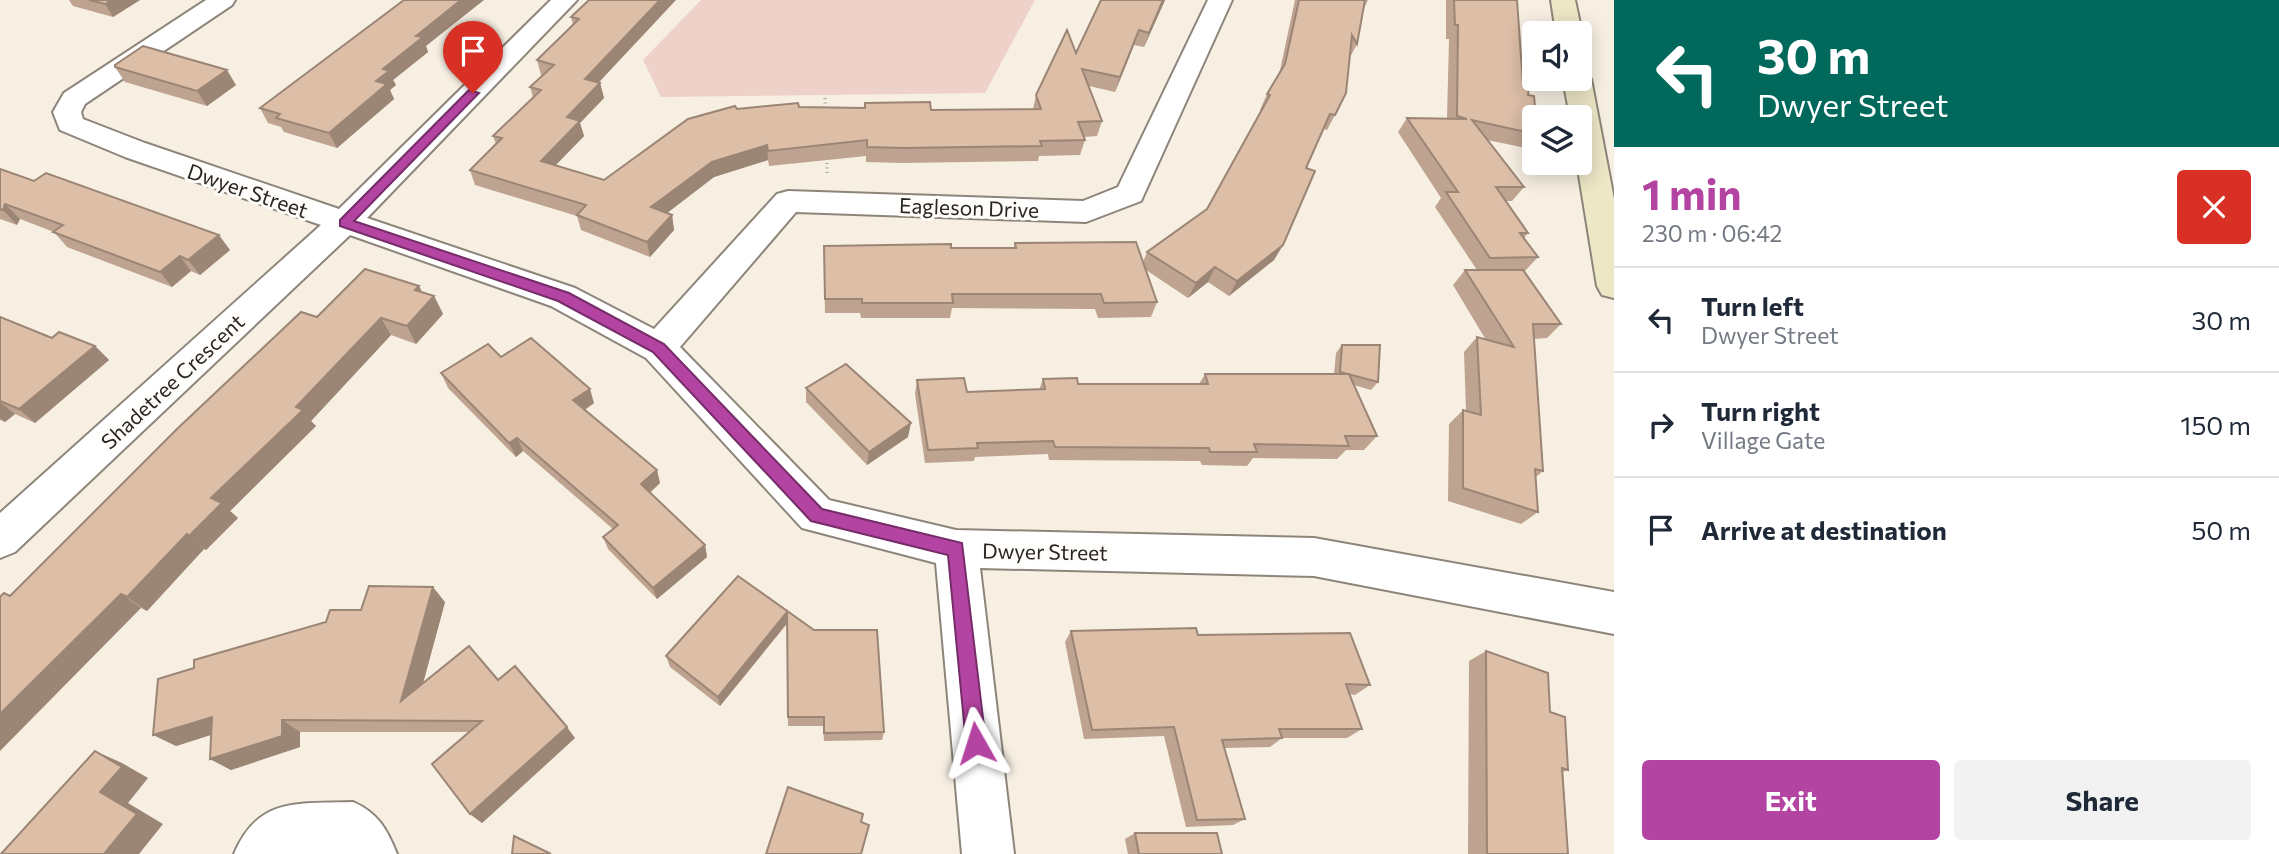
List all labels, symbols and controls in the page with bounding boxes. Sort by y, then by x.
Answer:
pin [443,21,503,93]
map controls [1522,21,1592,175]
button: sound [1522,21,1592,91]
text: 30 m [1757,24,1870,84]
icon: left [1642,28,1733,119]
icon: arrive [454,32,492,70]
text: Dwyer Street [1757,84,1948,124]
button: layers [1522,105,1592,175]
street label: Dwyer Street [185,158,311,222]
text: 1 min [1642,167,1742,219]
button: close [2177,170,2251,244]
street label: Eagleson Drive [899,192,1039,222]
text: 230 m · 06:42 [1642,219,1782,247]
text: Turn left [1701,290,1804,321]
icon: left [1642,301,1680,339]
text: 30 m [2192,304,2251,335]
street label: Shadetree Crescent [95,308,249,454]
text: Dwyer Street [1701,321,1839,349]
text: Turn right [1701,395,1820,426]
icon: right [1642,406,1680,444]
text: 150 m [2180,409,2251,440]
text: Village Gate [1701,426,1825,454]
icon: arrive [1642,511,1680,549]
text: Arrive at destination [1701,514,1947,545]
text: 50 m [2191,514,2251,545]
street label: Dwyer Street [982,537,1108,565]
position arrow [939,706,1013,780]
button: Exit [1642,760,1940,840]
button: Share [1954,760,2251,840]

